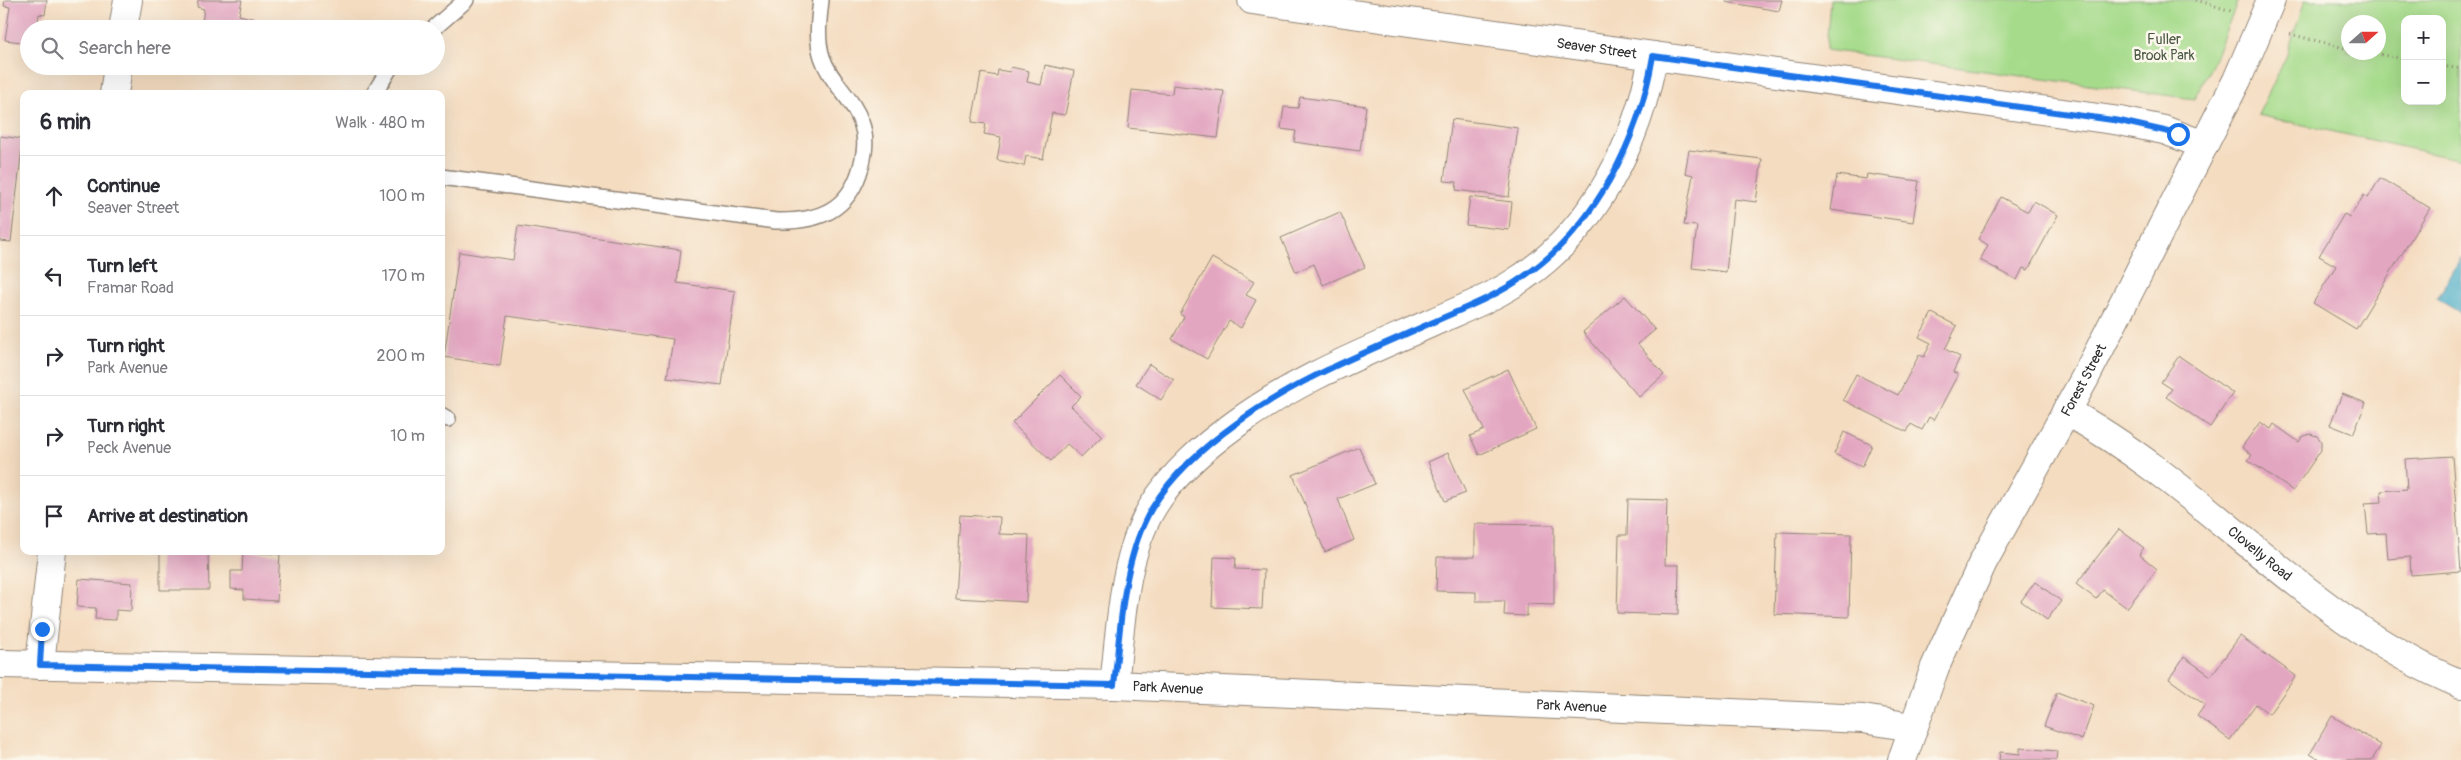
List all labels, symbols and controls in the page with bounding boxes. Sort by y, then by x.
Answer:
north arrow [2341,15,2386,60]
map controls [2401,15,2446,105]
button: + [2401,15,2446,60]
search box [20,20,445,75]
park label: Fuller Brook Park [2133,31,2195,64]
icon: search [38,34,66,62]
street label: Seaver Street [1555,34,1638,62]
text: Search here [78,36,171,60]
button: − [2401,60,2446,105]
text: 6 min [40,109,91,136]
text: Walk · 480 m [335,113,425,133]
route start [2167,123,2190,146]
text: Continue [87,174,160,198]
icon: ahead [40,182,68,210]
text: 100 m [379,186,425,206]
text: Seaver Street [87,198,179,218]
text: Turn left [87,254,157,278]
icon: left [40,262,68,290]
text: 170 m [382,266,425,286]
text: Framar Road [87,278,174,298]
text: Turn right [87,334,165,358]
street label: Forest Street [2057,340,2110,419]
icon: right [40,342,68,370]
text: 200 m [377,346,425,366]
text: Park Avenue [87,358,168,378]
text: Turn right [87,414,165,438]
icon: right [40,422,68,450]
text: 10 m [390,426,425,446]
text: Peck Avenue [87,438,171,458]
icon: arrive [40,502,68,530]
text: Arrive at destination [87,504,248,528]
street label: Clovelly Road [2225,522,2296,584]
route end [31,618,54,641]
street label: Park Avenue [1132,677,1204,698]
street label: Park Avenue [1536,696,1607,716]

